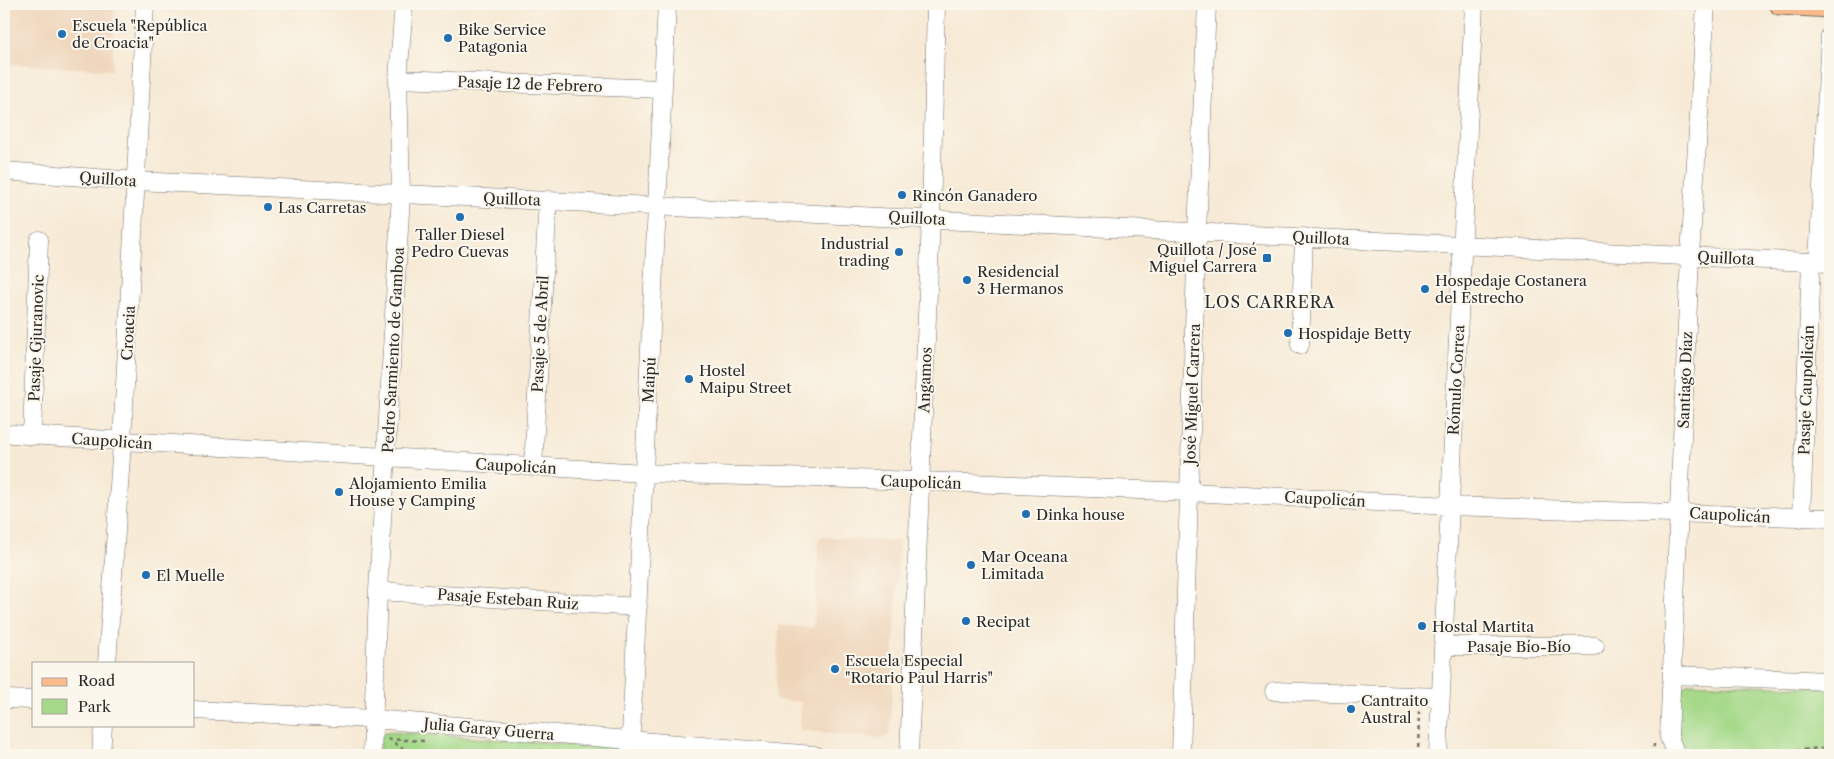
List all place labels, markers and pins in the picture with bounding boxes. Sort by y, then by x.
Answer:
place label: Escuela "República de Croacia" [72,16,207,52]
place label: Bike Service Patagonia [458,20,546,56]
marker: Escuela "República de Croacia" [56,28,68,40]
marker: Bike Service Patagonia [442,32,454,44]
place label: Rincón Ganadero [912,186,1038,205]
marker: Rincón Ganadero [896,189,908,201]
place label: Las Carretas [278,198,366,217]
marker: Las Carretas [262,201,274,213]
marker: Taller Diesel Pedro Cuevas [454,211,466,223]
place label: Taller Diesel Pedro Cuevas [411,225,509,261]
place label: Industrial trading [821,234,890,270]
place label: Quillota / José Miguel Carrera [1149,240,1257,276]
marker: Industrial trading [893,246,905,258]
marker: Quillota / José Miguel Carrera [1261,252,1273,264]
place label: Residencial 3 Hermanos [977,262,1063,298]
place label: Hospedaje Costanera del Estrecho [1435,271,1587,307]
marker: Residencial 3 Hermanos [961,274,973,286]
marker: Hospedaje Costanera del Estrecho [1419,283,1431,295]
place label: Hospidaje Betty [1298,324,1412,343]
marker: Hospidaje Betty [1282,327,1294,339]
place label: Hostel Maipu Street [699,361,792,397]
marker: Hostel Maipu Street [683,373,695,385]
place label: Alojamiento Emilia House y Camping [348,474,487,510]
marker: Alojamiento Emilia House y Camping [333,486,345,498]
place label: Dinka house [1036,505,1125,524]
marker: Dinka house [1020,508,1032,520]
place label: Mar Oceana Limitada [981,547,1068,583]
marker: Mar Oceana Limitada [965,559,977,571]
place label: El Muelle [156,566,225,585]
marker: El Muelle [140,569,152,581]
place label: Recipat [976,612,1031,631]
marker: Recipat [960,615,972,627]
place label: Hostal Martita [1432,617,1534,636]
marker: Hostal Martita [1416,620,1428,632]
place label: Escuela Especial "Rotario Paul Harris" [845,651,993,687]
marker: Escuela Especial "Rotario Paul Harris" [829,663,841,675]
place label: Cantraito Austral [1360,691,1428,727]
marker: Cantraito Austral [1345,703,1357,715]

